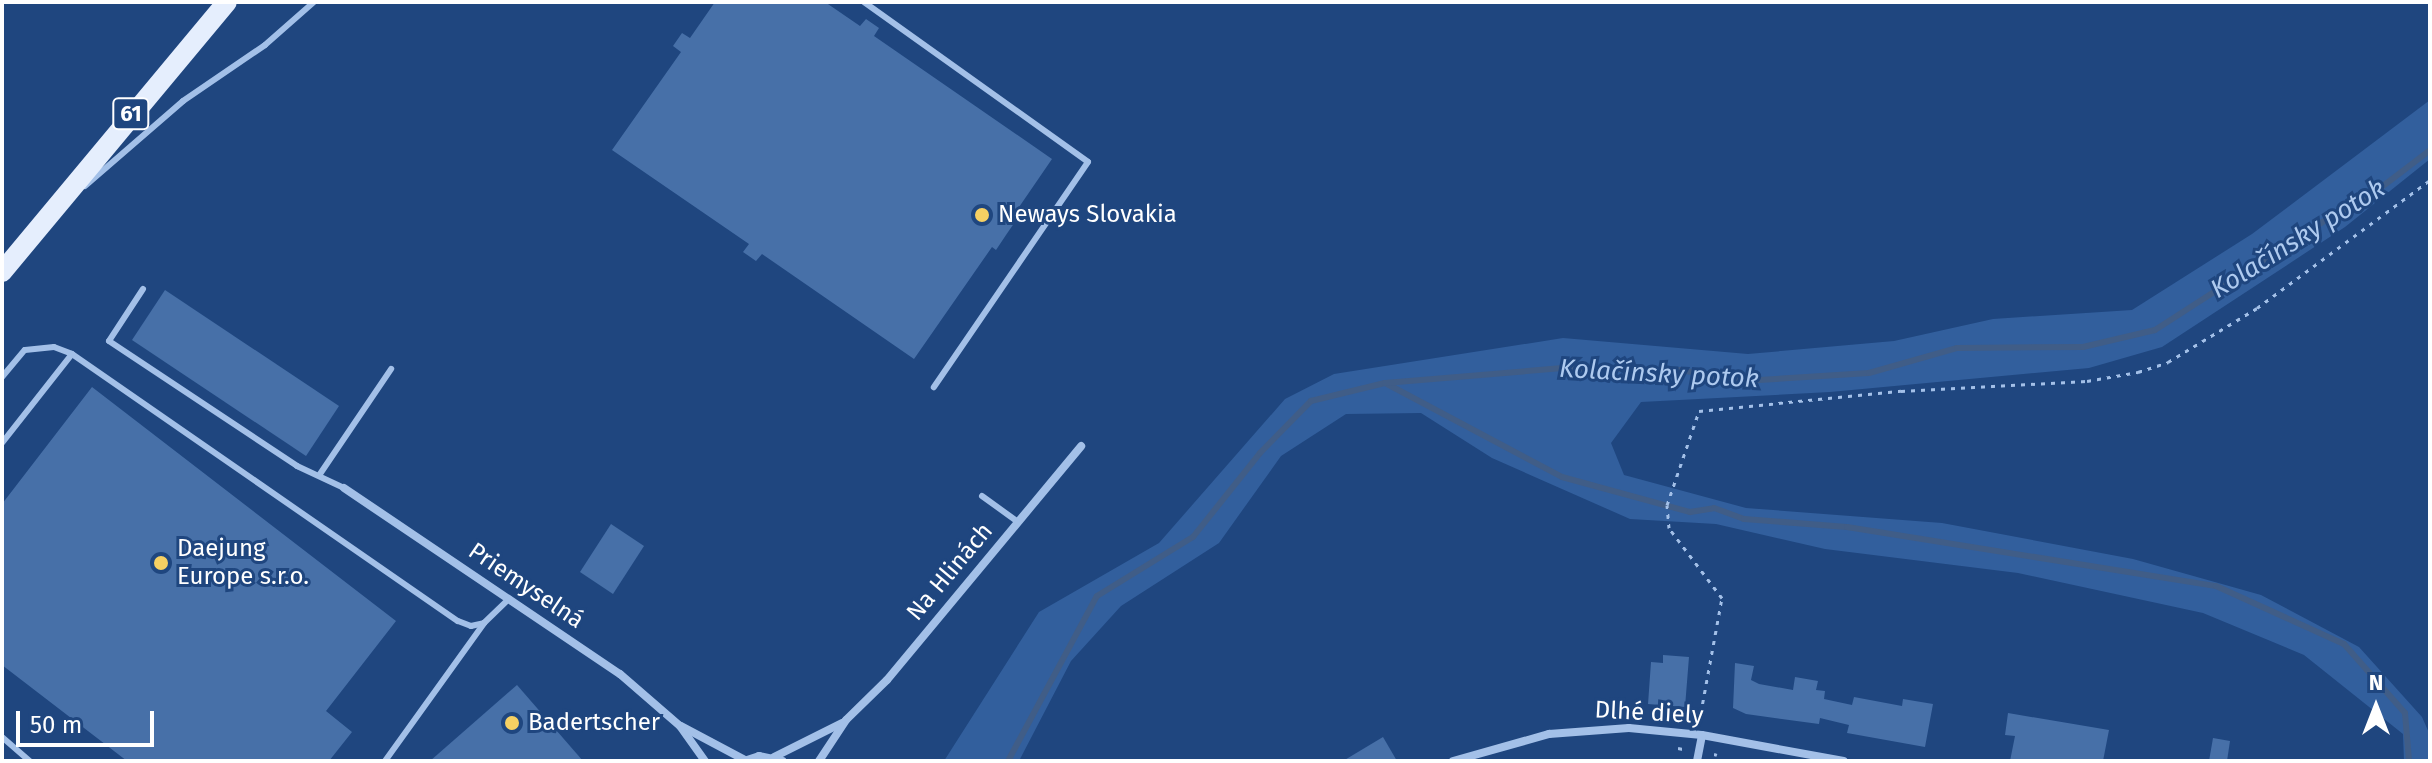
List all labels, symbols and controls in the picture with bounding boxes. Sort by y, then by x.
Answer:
road number: 61 [111,96,151,132]
water label: Kolačínsky potok [2205,173,2391,305]
place label: Neways Slovakia [998,201,1177,229]
marker: Neways Slovakia [973,206,991,224]
water label: Kolačínsky potok [1558,353,1760,395]
street label: Na Hlinách [901,517,999,627]
place label: Daejung Europe s.r.o. [177,535,309,591]
street label: Priemyselná [463,537,589,635]
marker: Daejung Europe s.r.o. [152,554,170,572]
north arrow [2336,667,2416,747]
text: N [2369,669,2383,696]
scale bar [20,695,158,745]
street label: Dlhé diely [1594,696,1704,730]
place label: Badertscher [528,709,660,737]
text: 50 m [30,711,82,739]
marker: Badertscher [503,714,521,732]

